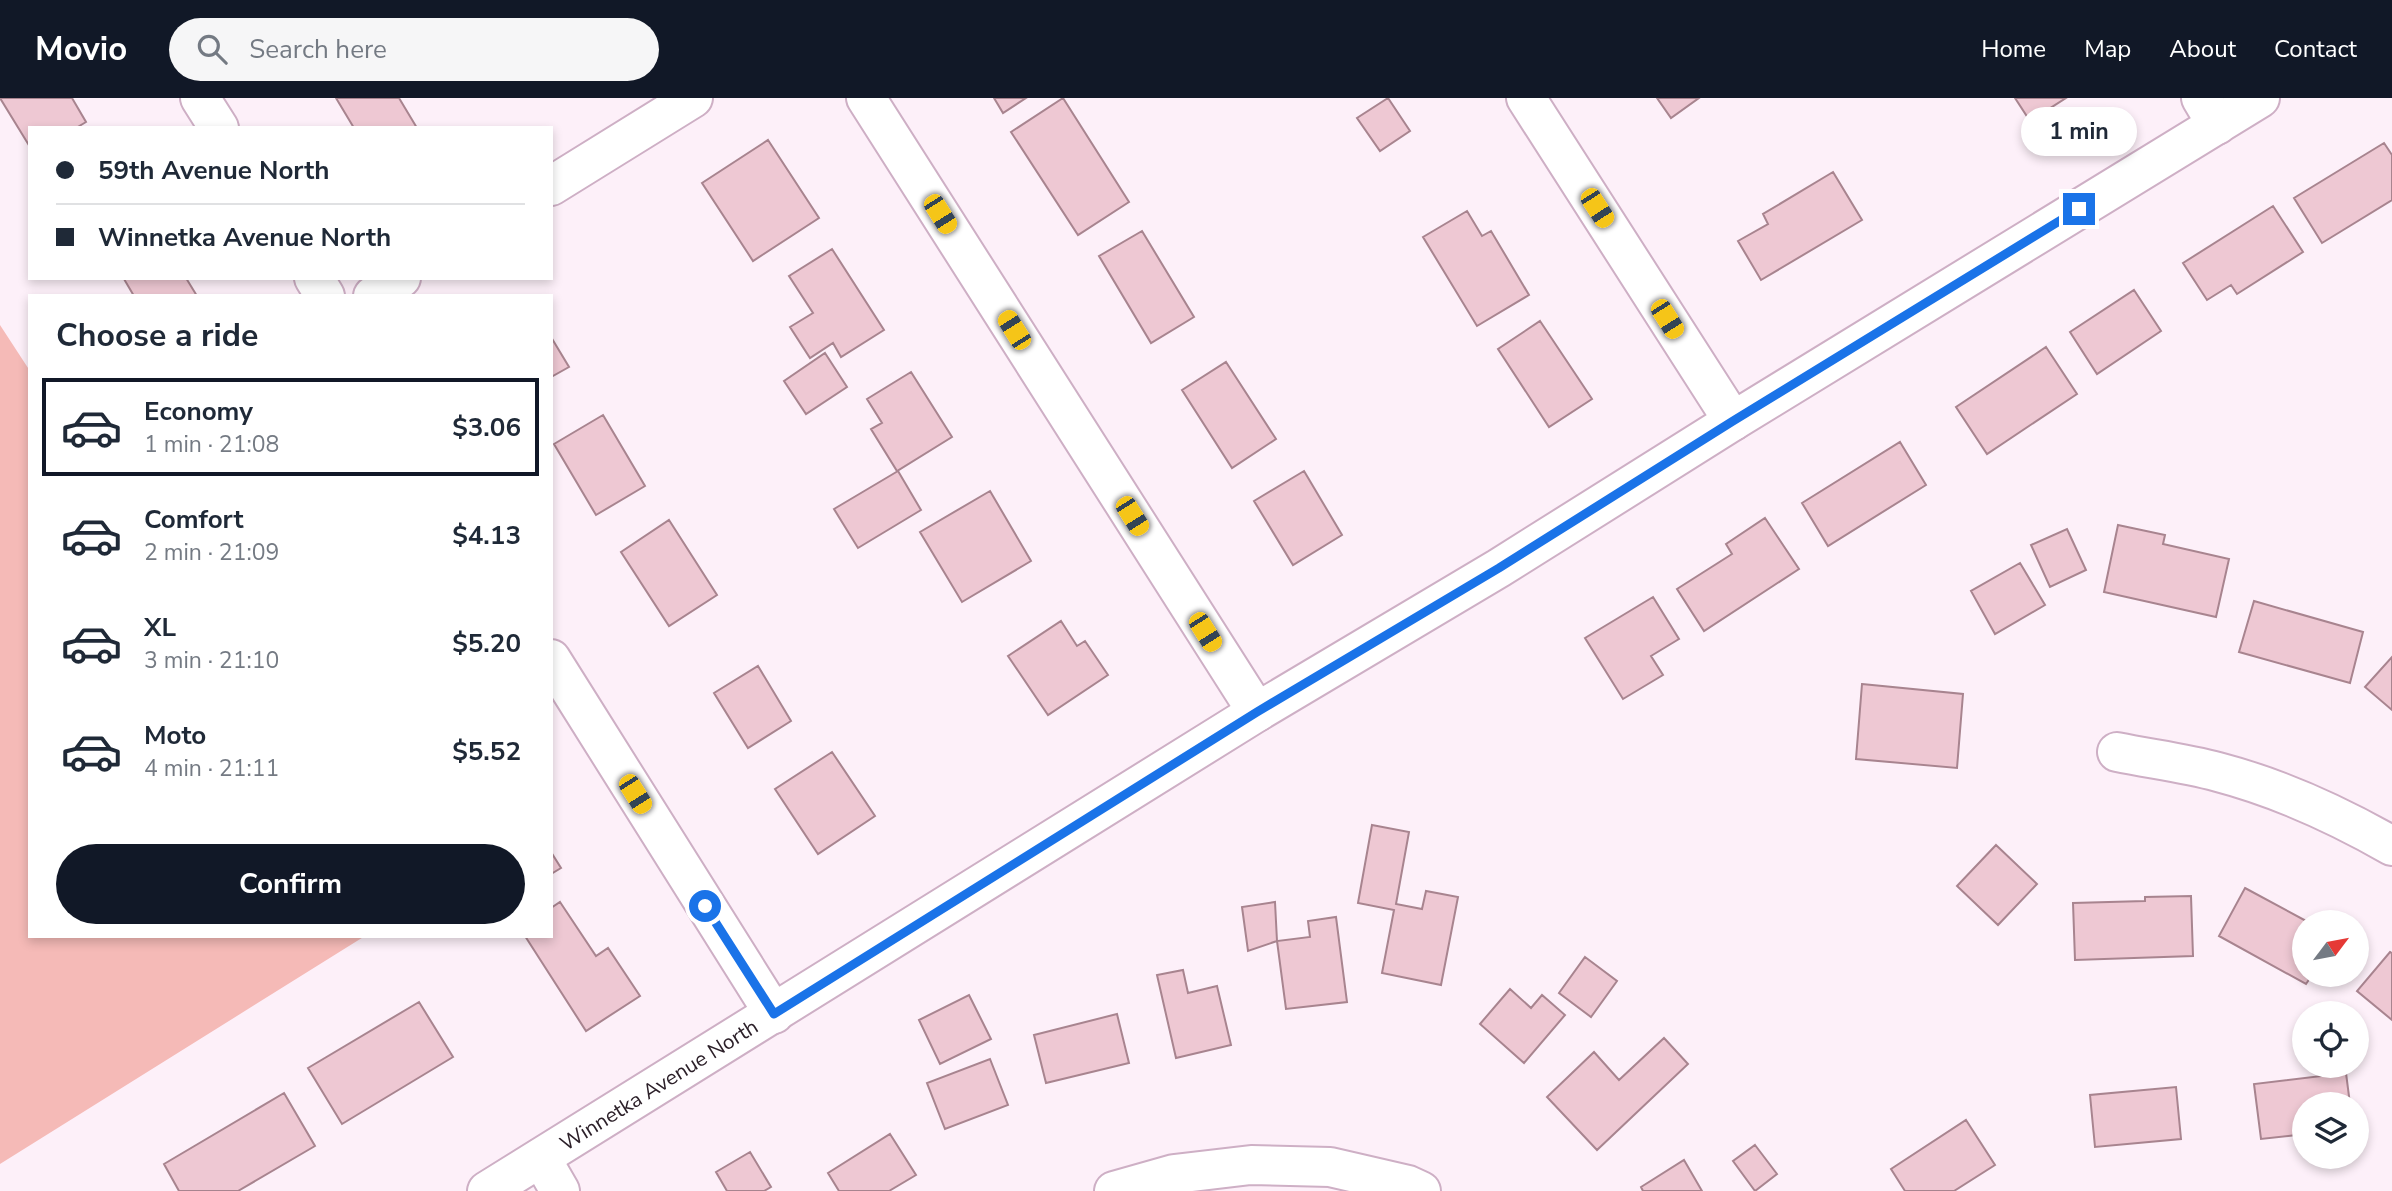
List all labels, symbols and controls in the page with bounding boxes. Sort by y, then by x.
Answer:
search box [169,18,659,81]
text: Movio [35,27,127,72]
icon: search [193,30,231,68]
text: Search here [249,32,387,67]
text: Home [1981,33,2046,65]
text: Map [2084,33,2131,65]
text: About [2169,33,2236,65]
text: Contact [2274,33,2357,65]
callout: 1 min [2021,108,2137,156]
text: 1 min [2049,116,2109,147]
text: 59th Avenue North [98,153,329,188]
car [1577,185,1618,231]
car [920,191,961,237]
route end [2063,193,2095,225]
text: Winnetka Avenue North [98,220,391,255]
car [1647,296,1688,342]
car [994,307,1035,353]
text: Choose a ride [56,314,258,357]
text: Economy [144,394,253,429]
icon: car [60,396,123,459]
text: $3.06 [452,410,521,445]
text: 1 min · 21:08 [144,429,279,460]
car [1112,493,1153,539]
text: Comfort [144,502,244,537]
icon: car [60,504,123,567]
text: $4.13 [452,518,521,553]
text: 2 min · 21:09 [144,537,279,568]
car [1185,609,1226,655]
text: XL [144,610,176,645]
icon: car [60,612,123,675]
text: $5.20 [452,626,521,661]
text: 3 min · 21:10 [144,645,279,676]
text: Moto [144,718,206,753]
icon: car [60,720,123,783]
text: $5.52 [452,734,521,769]
text: 4 min · 21:11 [144,753,279,784]
car [615,771,656,817]
button: Confirm [56,844,525,924]
route start [689,890,721,922]
north arrow [2292,910,2370,987]
map controls [2292,910,2369,1169]
button: locate [2292,1001,2369,1078]
street label: Winnetka Avenue North [555,1013,763,1157]
button: layers [2292,1092,2369,1169]

